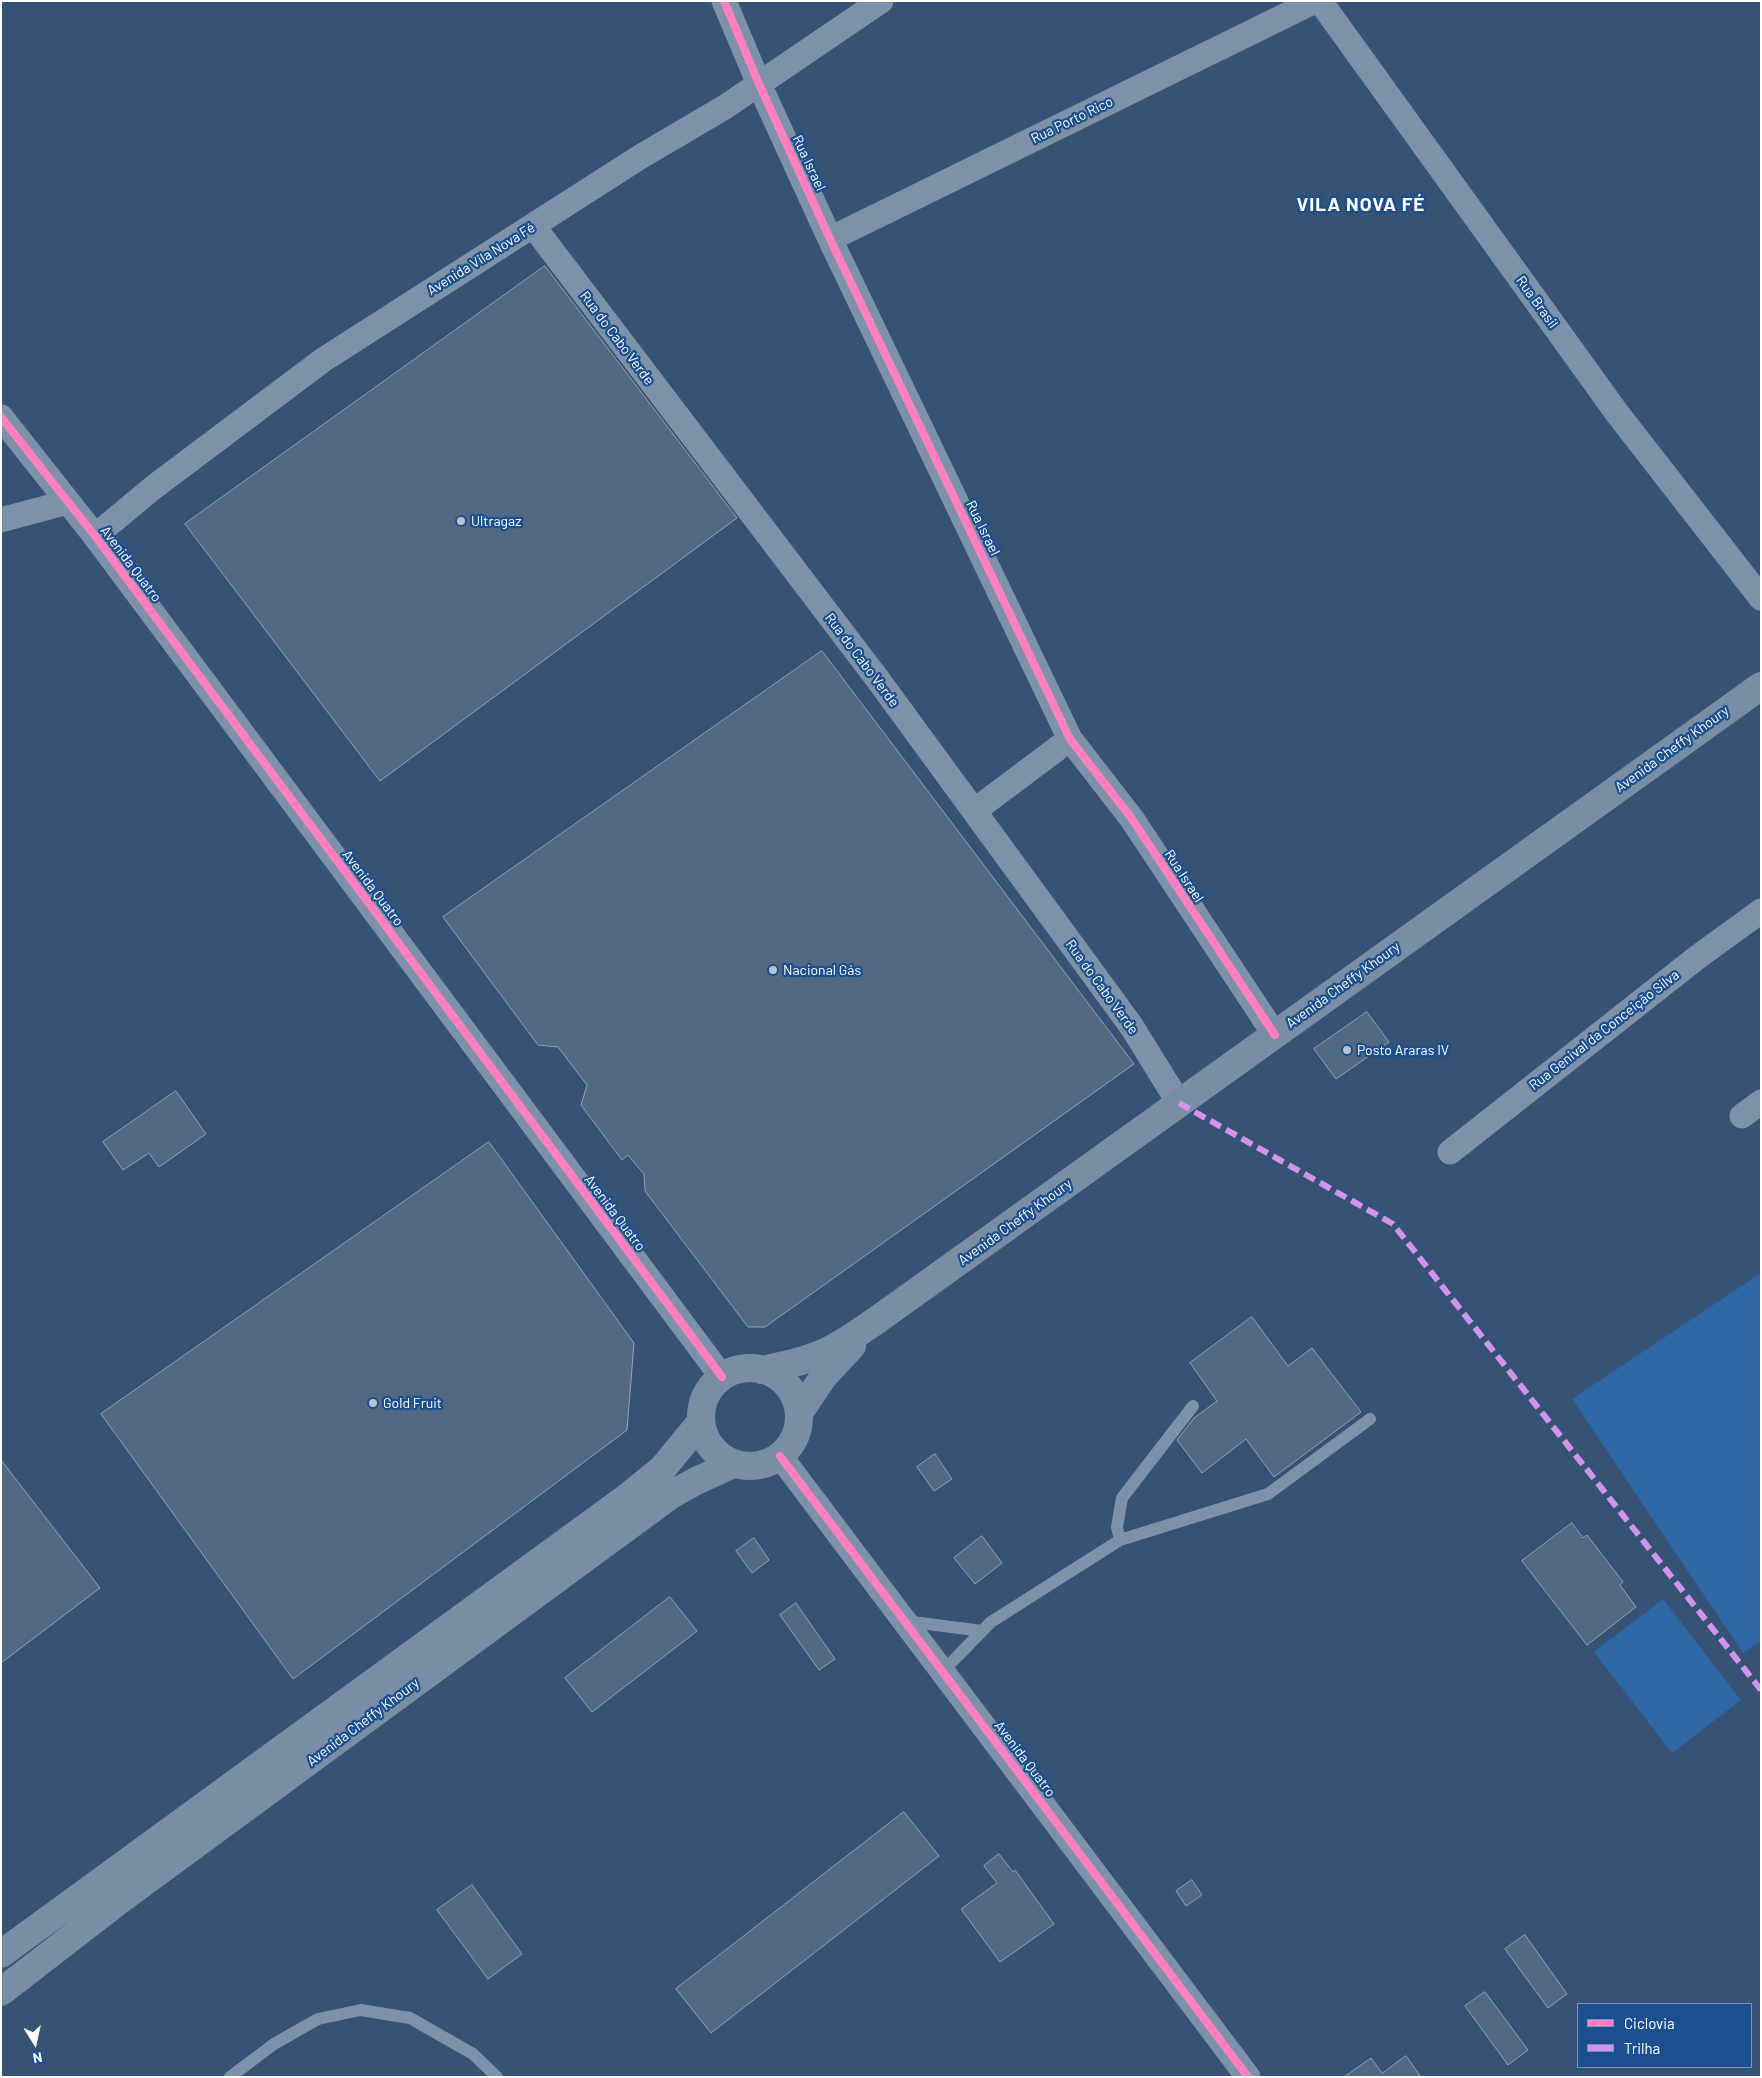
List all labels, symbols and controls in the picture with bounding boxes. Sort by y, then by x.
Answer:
street label: Rua Porto Rico [1028,93,1116,147]
street label: Rua Israel [789,133,829,193]
district label: VILA NOVA FÉ [1295,194,1427,216]
street label: Avenida Vila Nova Fé [424,219,538,299]
street label: Rua Brasil [1512,273,1562,331]
street label: Rua do Cabo Verde [576,288,658,388]
street label: Rua Israel [962,498,1004,558]
place label: Ultragaz [471,513,521,529]
marker: Ultragaz [455,515,467,527]
street label: Avenida Quatro [97,523,165,605]
street label: Rua do Cabo Verde [821,610,903,710]
street label: Avenida Cheffy Khoury [1612,702,1732,796]
street label: Avenida Quatro [339,847,407,929]
street label: Rua Israel [1161,847,1207,905]
street label: Rua do Cabo Verde [1062,936,1142,1038]
street label: Avenida Cheffy Khoury [1283,938,1403,1032]
place label: Nacional Gás [783,962,861,978]
marker: Nacional Gás [767,964,779,976]
street label: Rua Genival da Conceição Silva [1526,966,1682,1094]
place label: Posto Araras IV [1357,1042,1449,1058]
marker: Posto Araras IV [1341,1044,1353,1056]
street label: Avenida Quatro [581,1172,649,1254]
street label: Avenida Cheffy Khoury [955,1175,1075,1269]
place label: Gold Fruit [383,1395,442,1411]
marker: Gold Fruit [367,1397,379,1409]
street label: Avenida Cheffy Khoury [304,1674,422,1770]
street label: Avenida Quatro [991,1718,1059,1800]
legend [1577,2003,1752,2068]
text: Ciclovia [1624,2014,1675,2032]
north arrow [10,2018,60,2068]
text: Trilha [1624,2039,1660,2057]
text: N [32,2049,44,2067]

